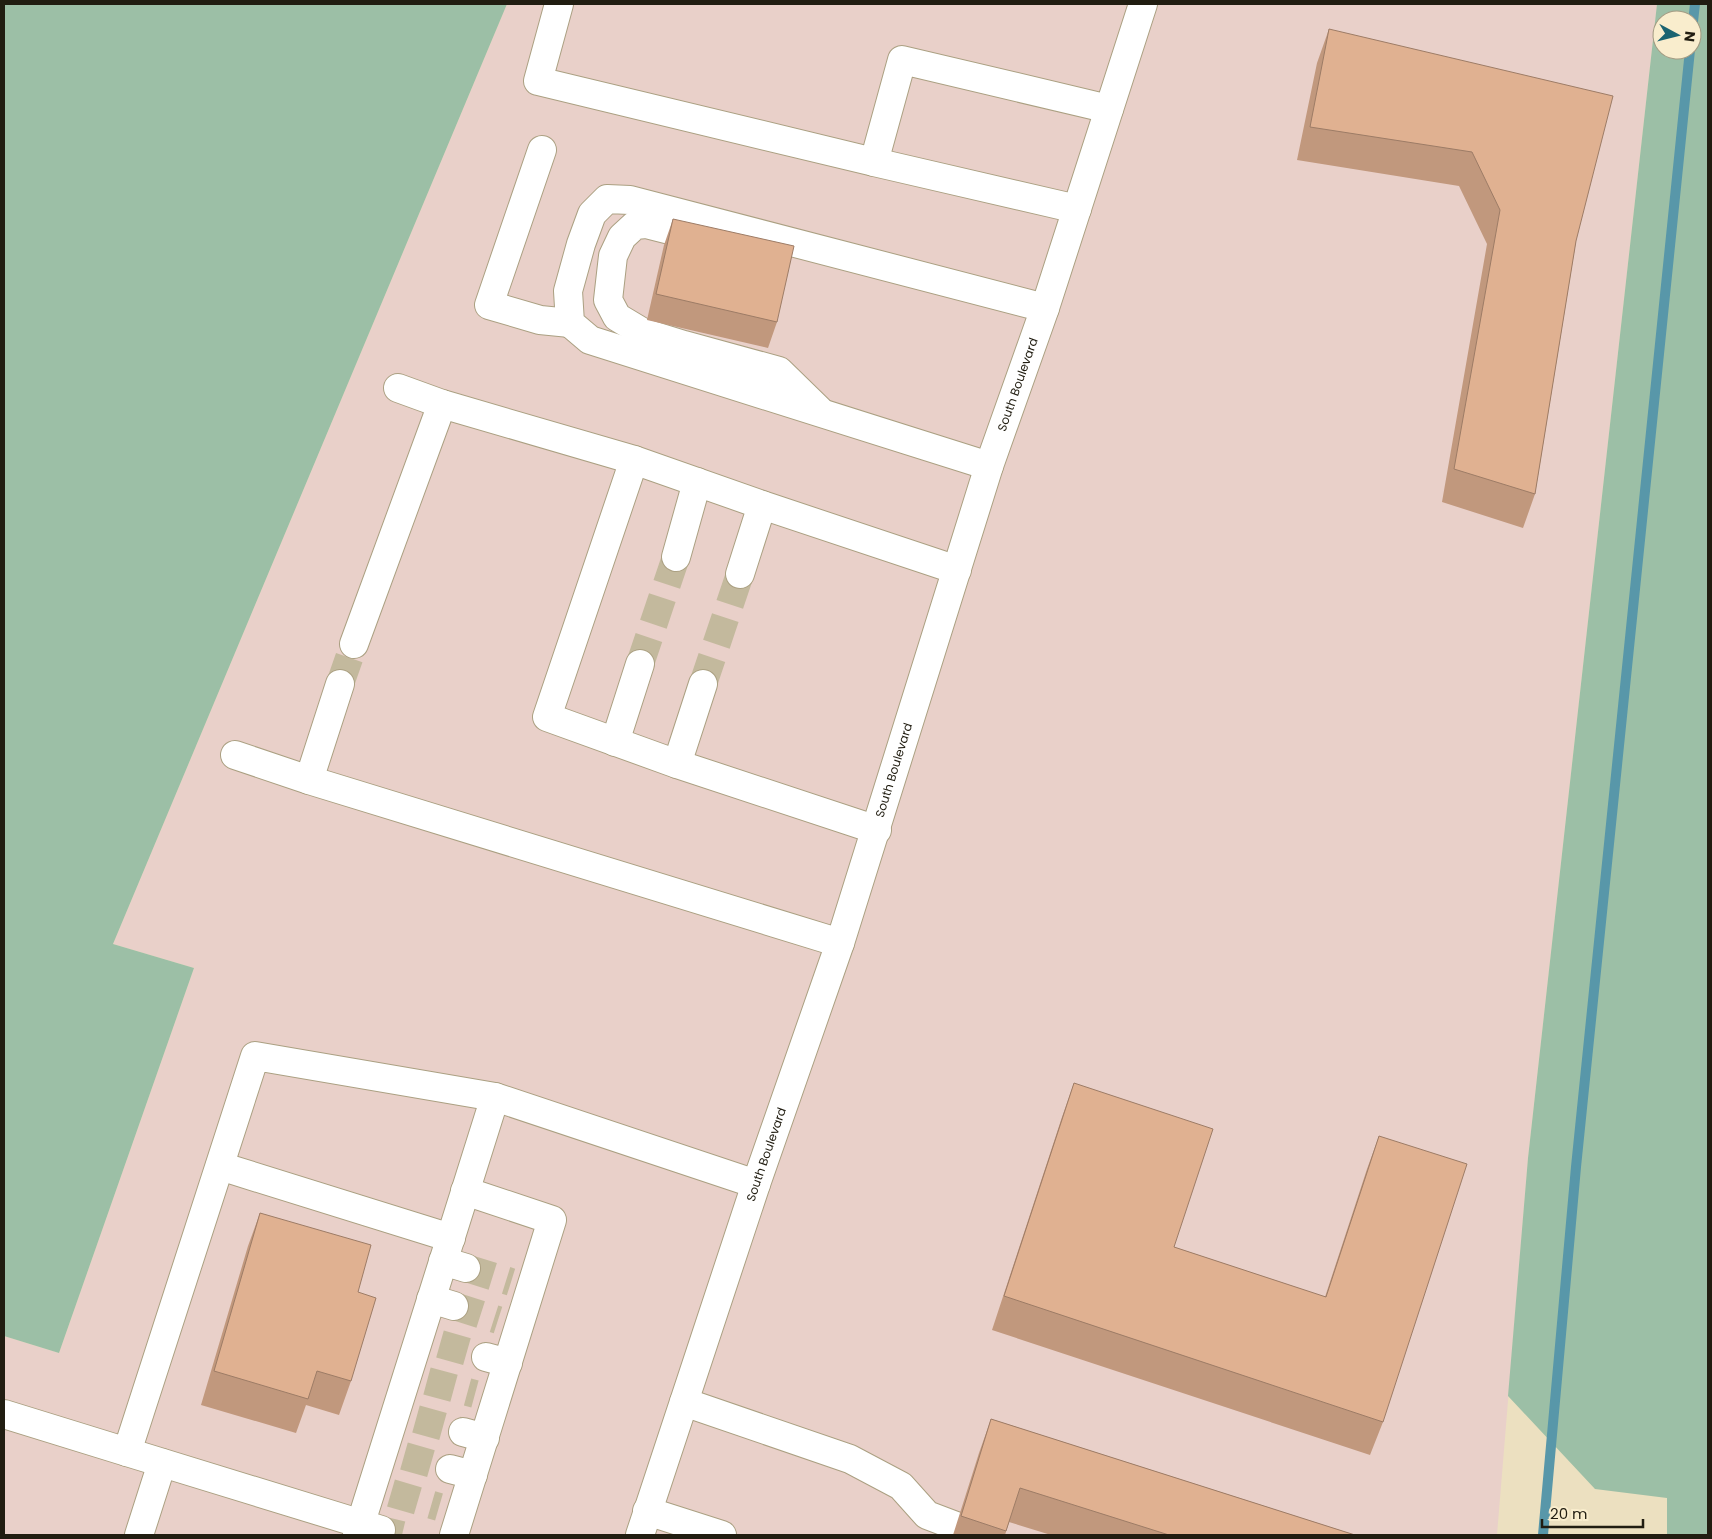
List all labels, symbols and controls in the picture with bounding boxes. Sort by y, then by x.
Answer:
north arrow [1652,10,1702,60]
text: N [1679,30,1700,43]
street label: South Boulevard [993,335,1042,434]
street label: South Boulevard [871,721,916,819]
street label: South Boulevard [742,1105,790,1203]
scale bar [1542,1496,1643,1528]
text: 20 m [1550,1503,1588,1524]

